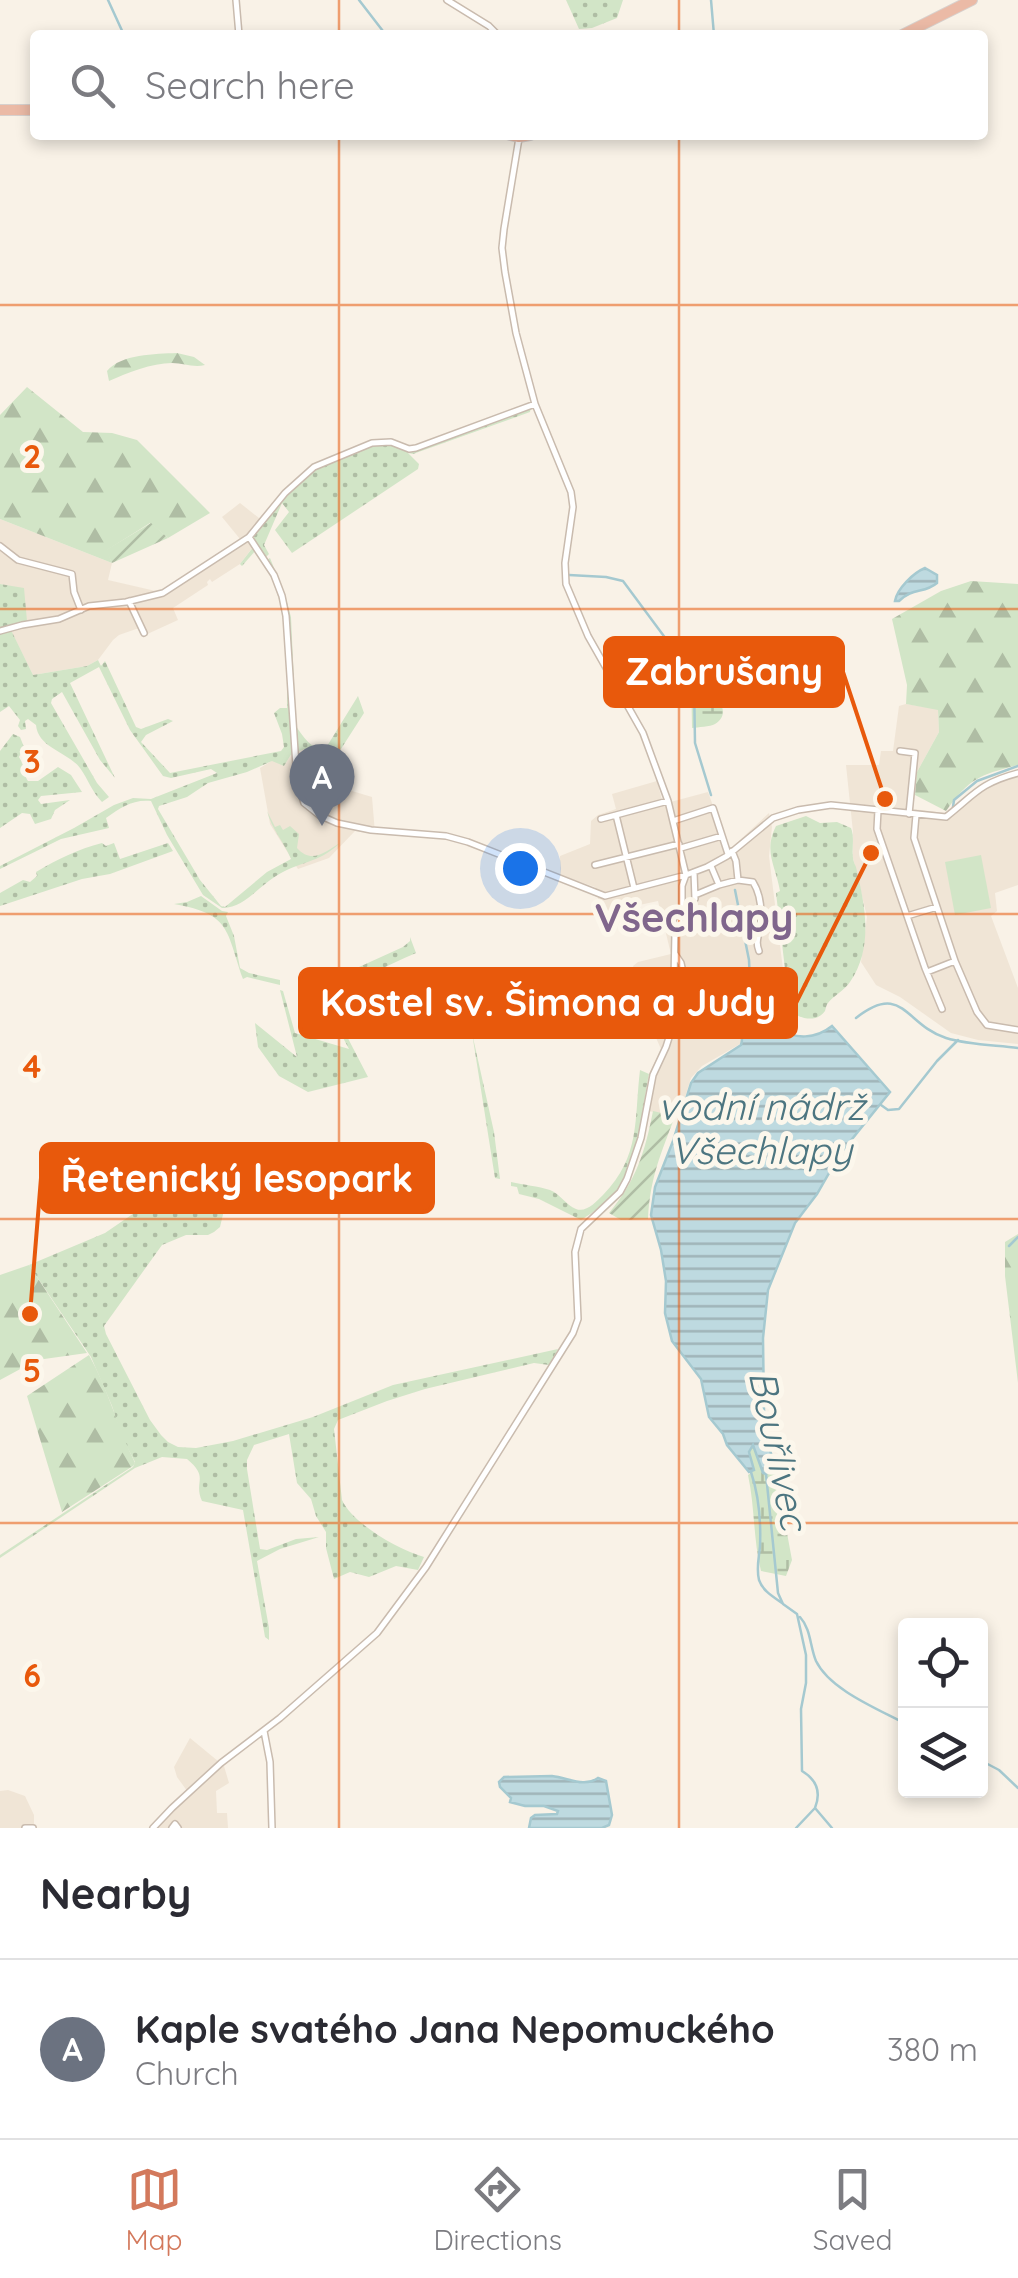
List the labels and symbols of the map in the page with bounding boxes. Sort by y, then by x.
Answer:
text: 2 [23,436,41,476]
callout: Zabrušany [605,638,843,706]
text: Zabrušany [625,647,823,695]
text: 3 [23,741,41,781]
pin: A [290,744,354,826]
your location [495,843,546,894]
district label: Všechlapy [595,892,793,942]
callout: Kostel sv. Šimona a Judy [300,969,796,1037]
text: Kostel sv. Šimona a Judy [320,978,776,1026]
text: 4 [23,1046,42,1086]
water label: vodní nádrž Všechlapy [657,1082,868,1174]
callout: Řetenický lesopark [41,1144,433,1212]
text: Řetenický lesopark [61,1154,413,1202]
text: 5 [23,1350,41,1390]
water label: Bouřlivec [739,1366,820,1537]
text: 6 [23,1655,41,1695]

